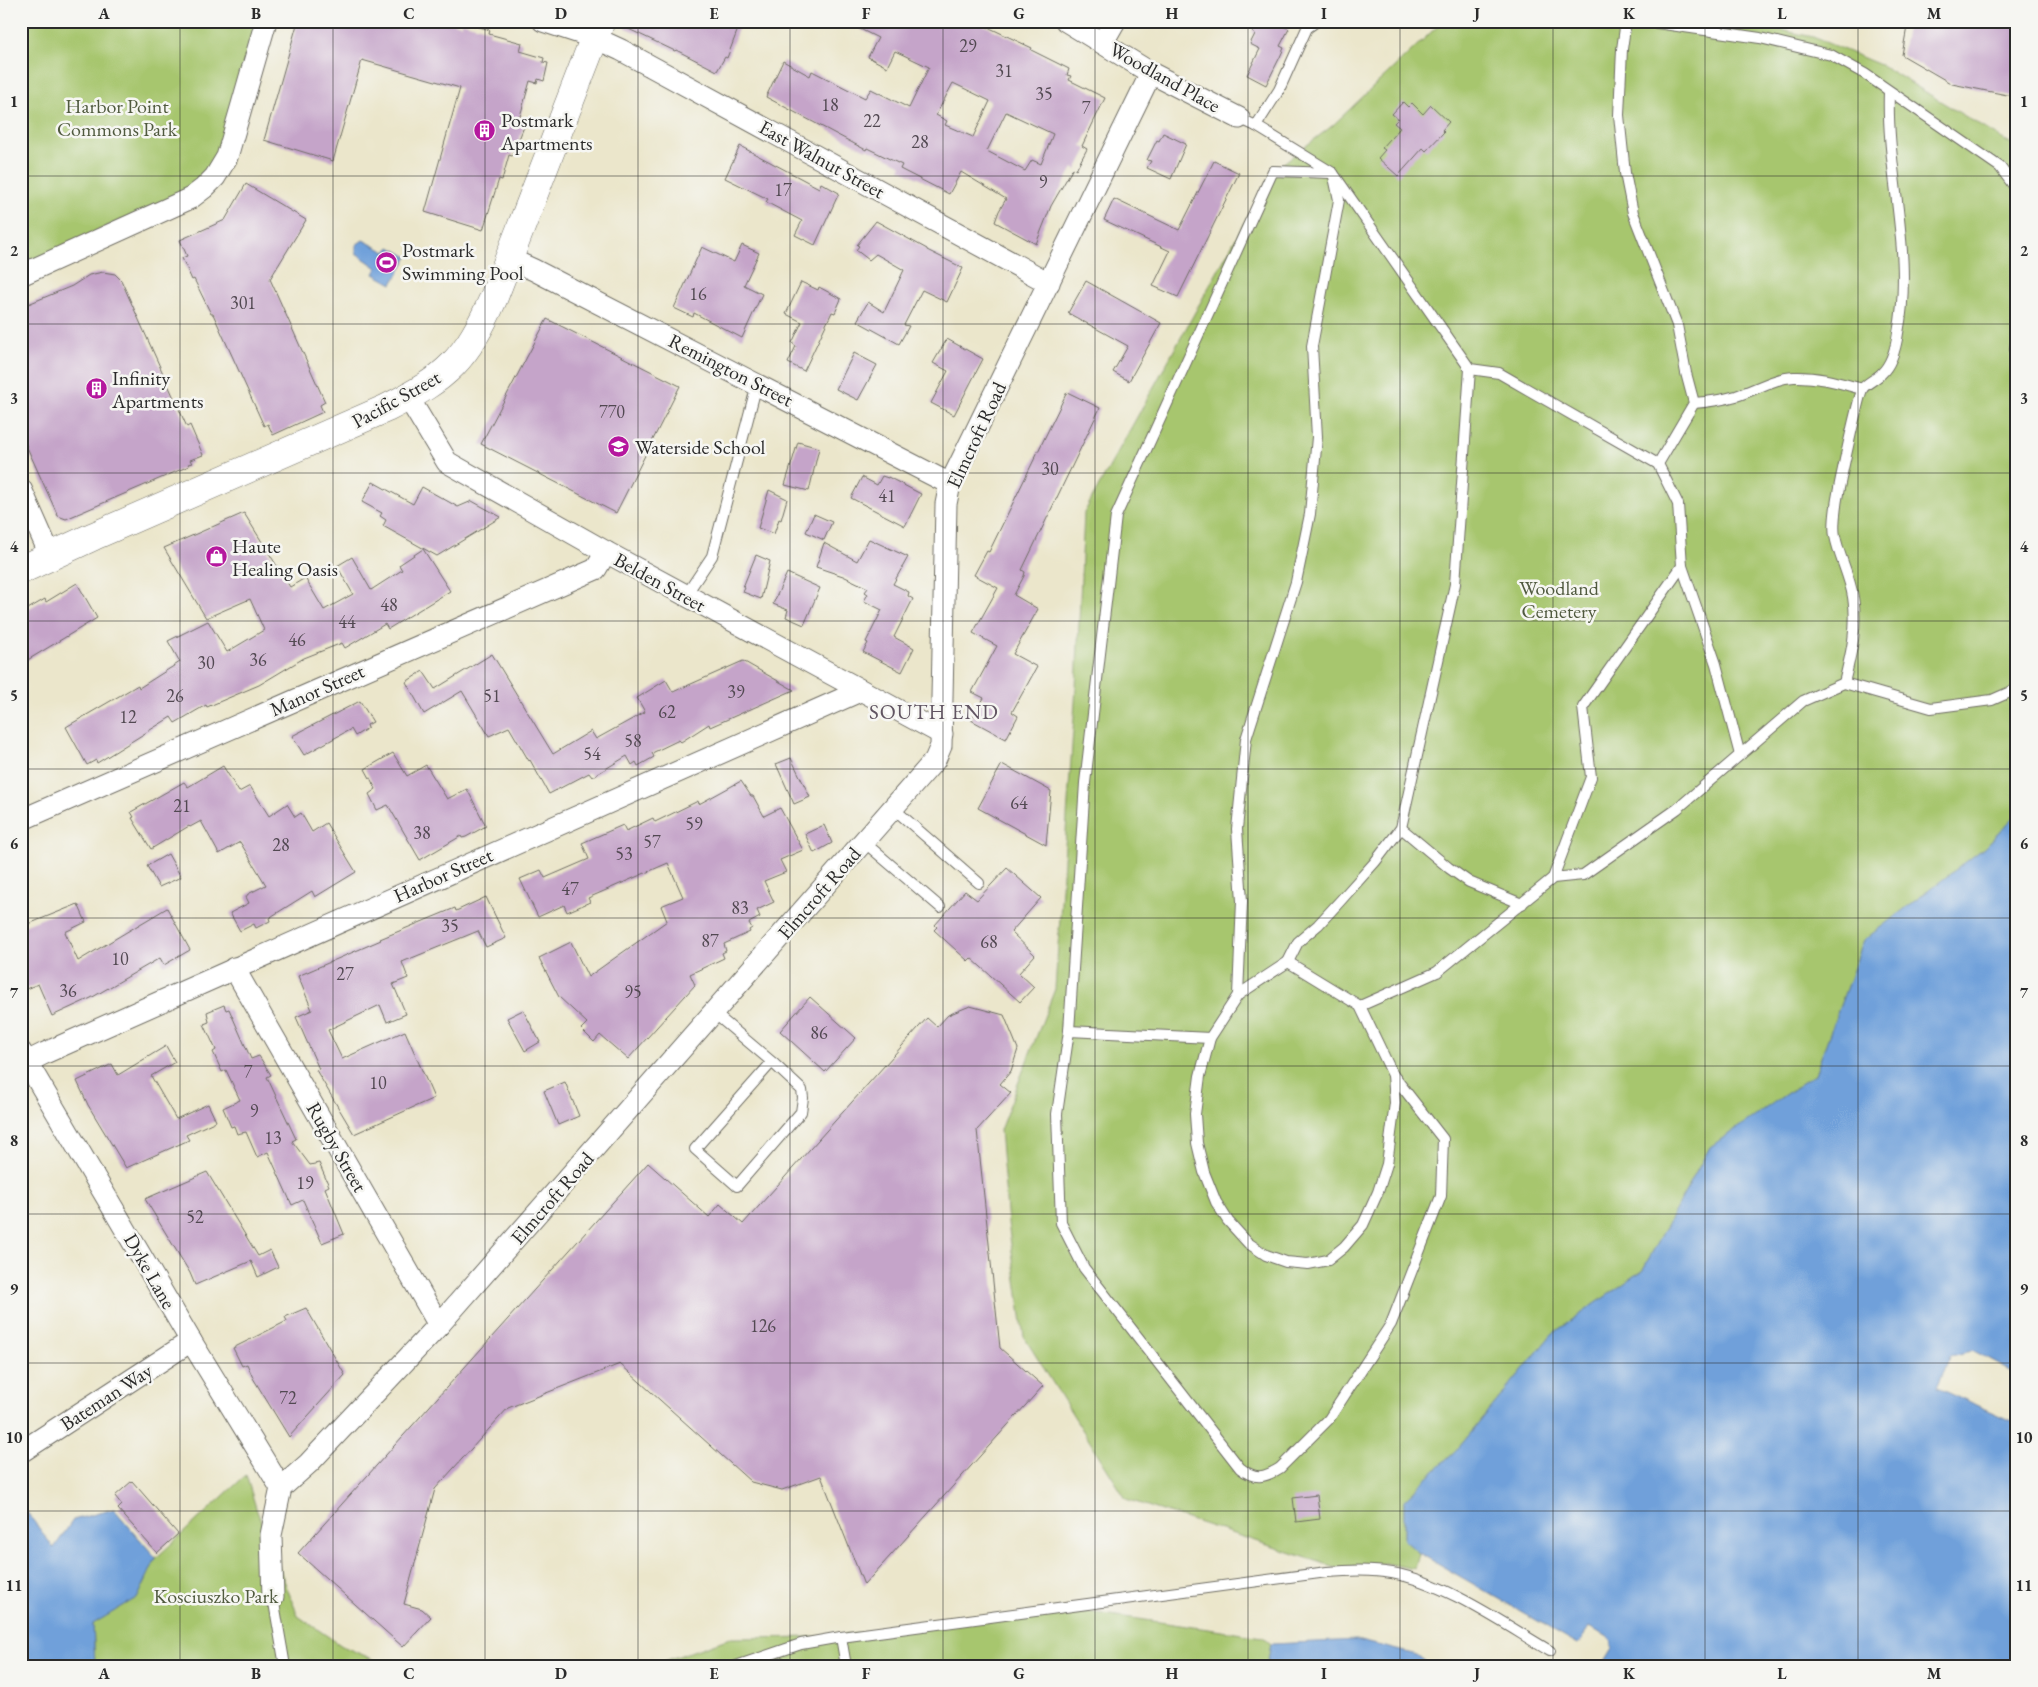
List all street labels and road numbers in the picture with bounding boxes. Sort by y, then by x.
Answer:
street label: Woodland Place [1105,36,1225,118]
street label: East Walnut Street [755,114,890,205]
street label: Remington Street [664,327,798,413]
street label: Pacific Street [347,364,446,434]
street label: Elmcroft Road [940,377,1012,492]
street label: Belden Street [610,546,711,618]
street label: Manor Street [266,657,369,722]
street label: Harbor Street [389,841,497,908]
street label: Elmcroft Road [772,841,867,945]
street label: Rugby Street [301,1097,374,1197]
street label: Elmcroft Road [505,1146,600,1250]
street label: Dyke Lane [118,1229,182,1314]
street label: Bateman Way [55,1357,157,1436]

